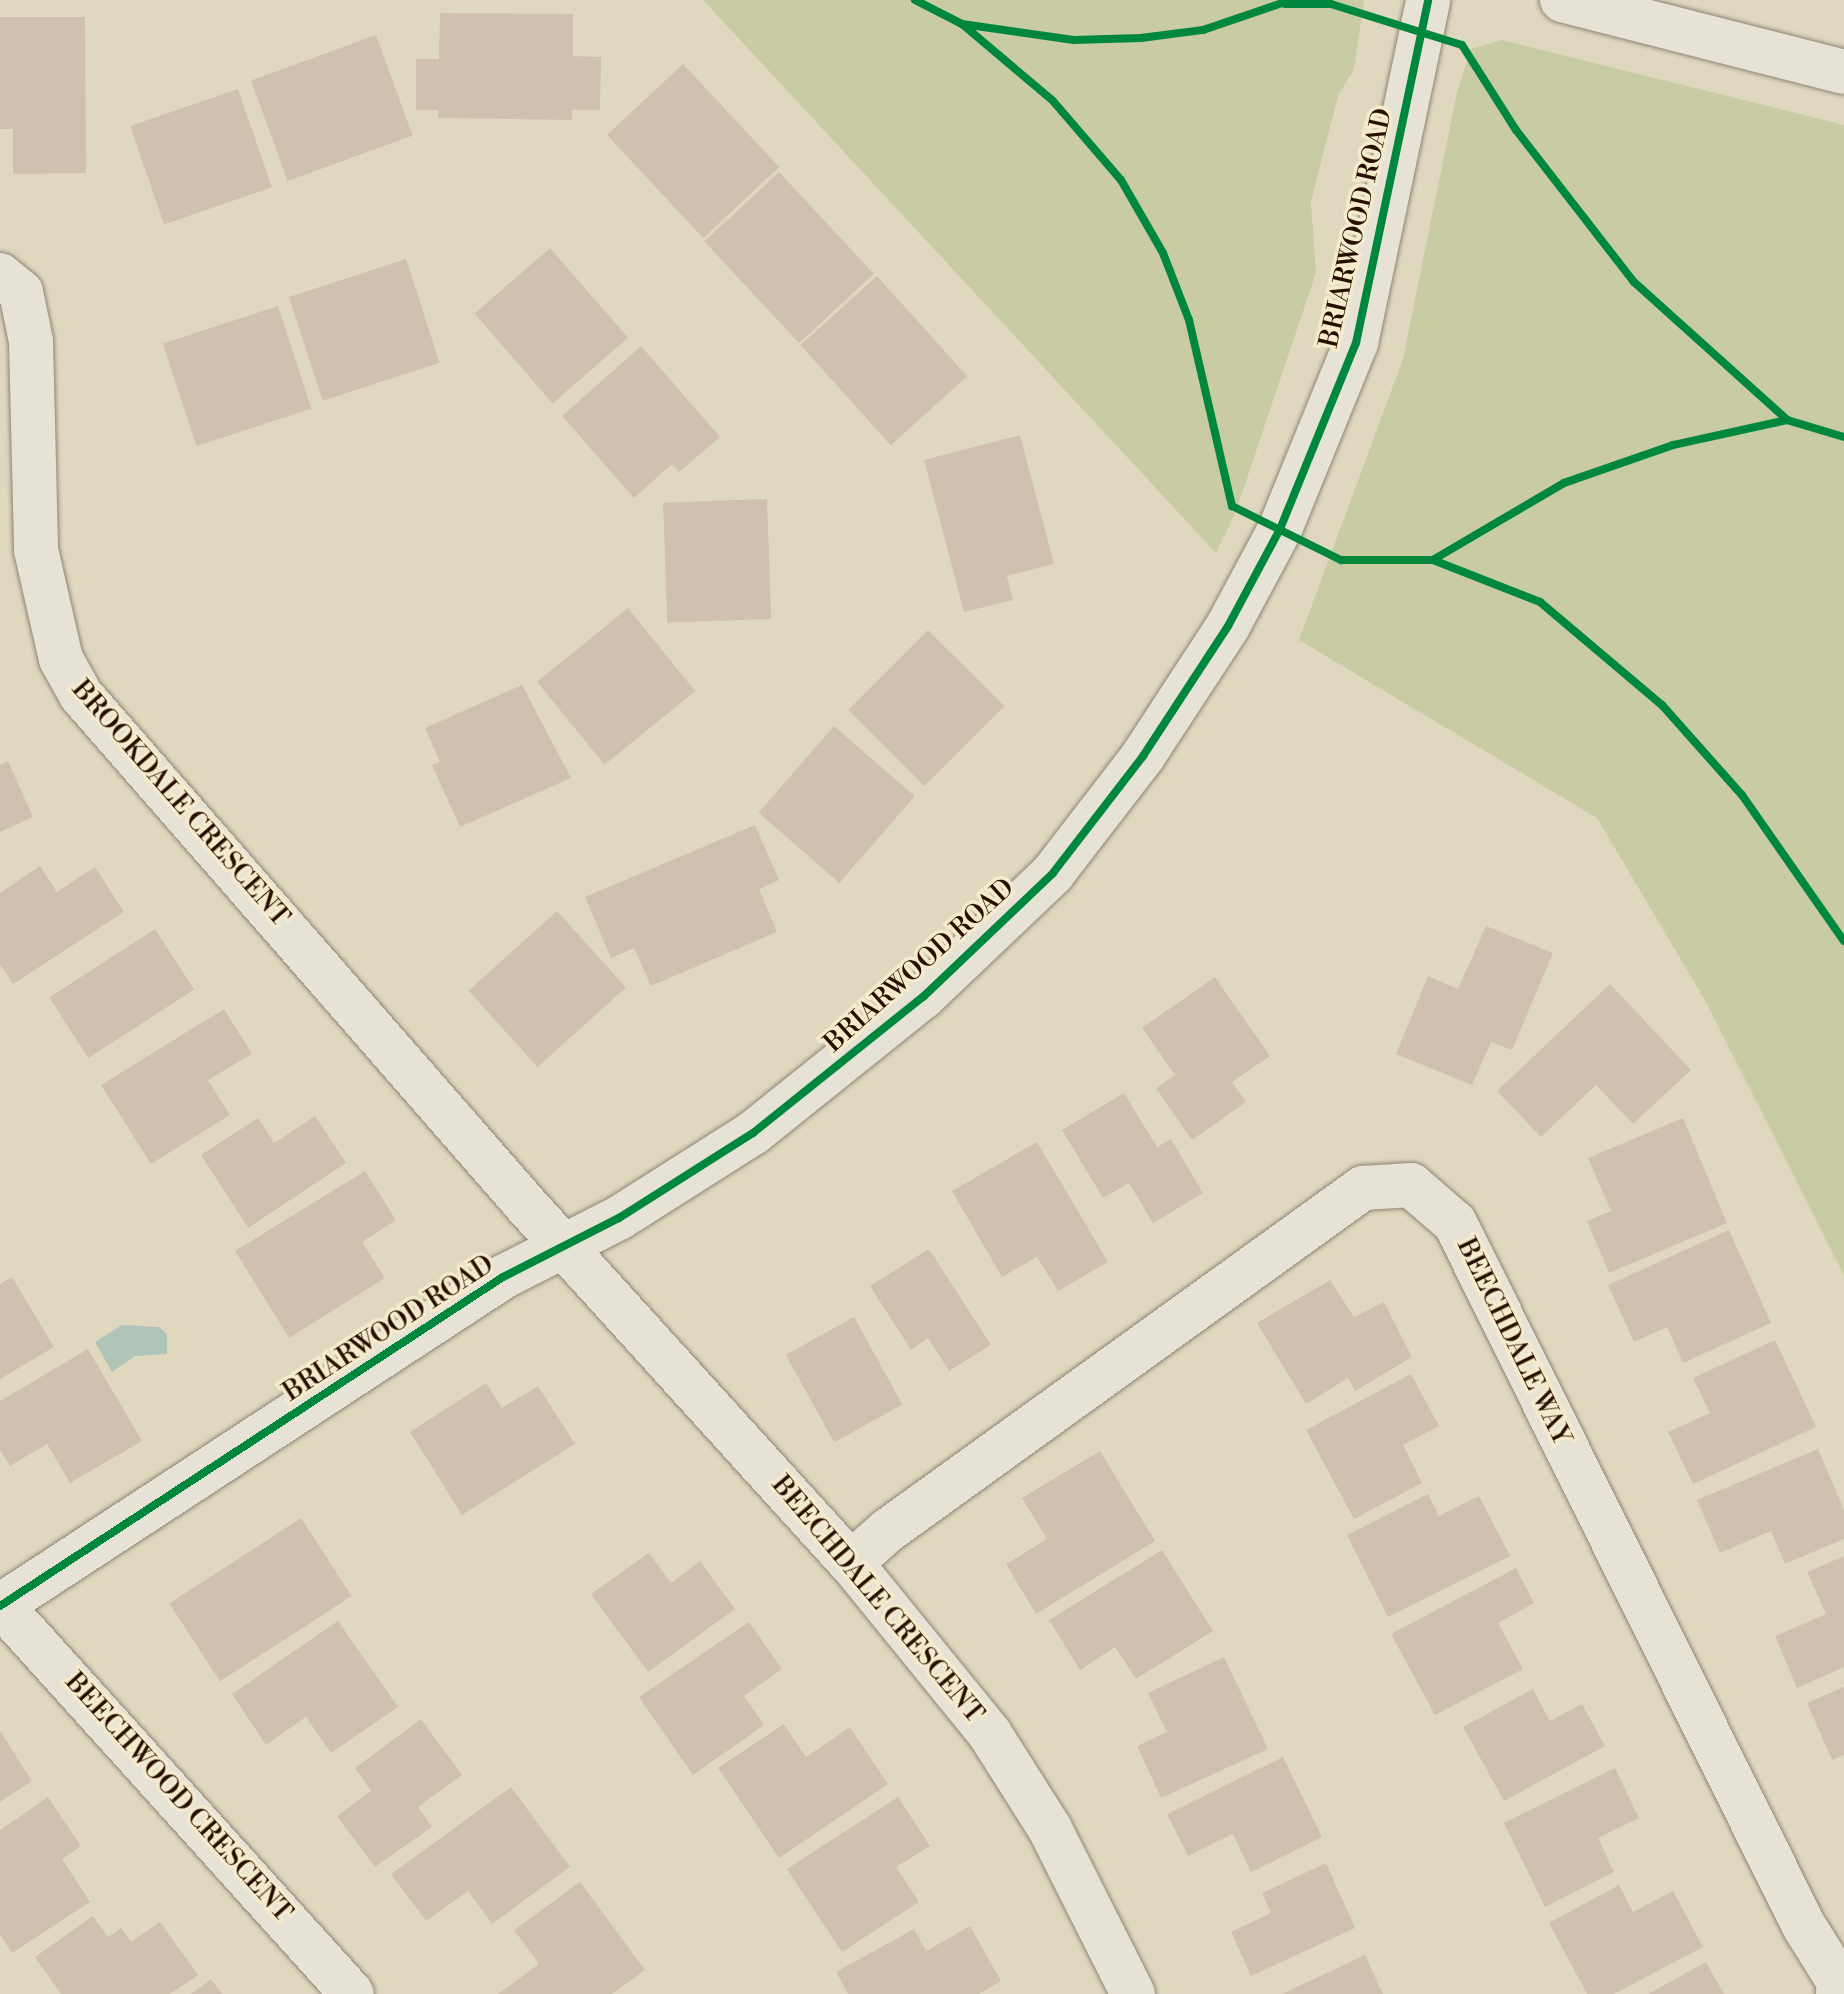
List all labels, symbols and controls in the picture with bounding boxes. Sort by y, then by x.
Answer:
street label: BRIARWOOD ROAD [1314,105,1400,351]
street label: BROOKDALE CRESCENT [65,675,295,933]
street label: BRIARWOOD ROAD [819,873,1021,1059]
street label: BEECHDALE WAY [1450,1234,1576,1450]
street label: BRIARWOOD ROAD [278,1249,500,1409]
street label: BEECHDALE CRESCENT [765,1470,989,1730]
street label: BEECHWOOD CRESCENT [58,1667,298,1929]

